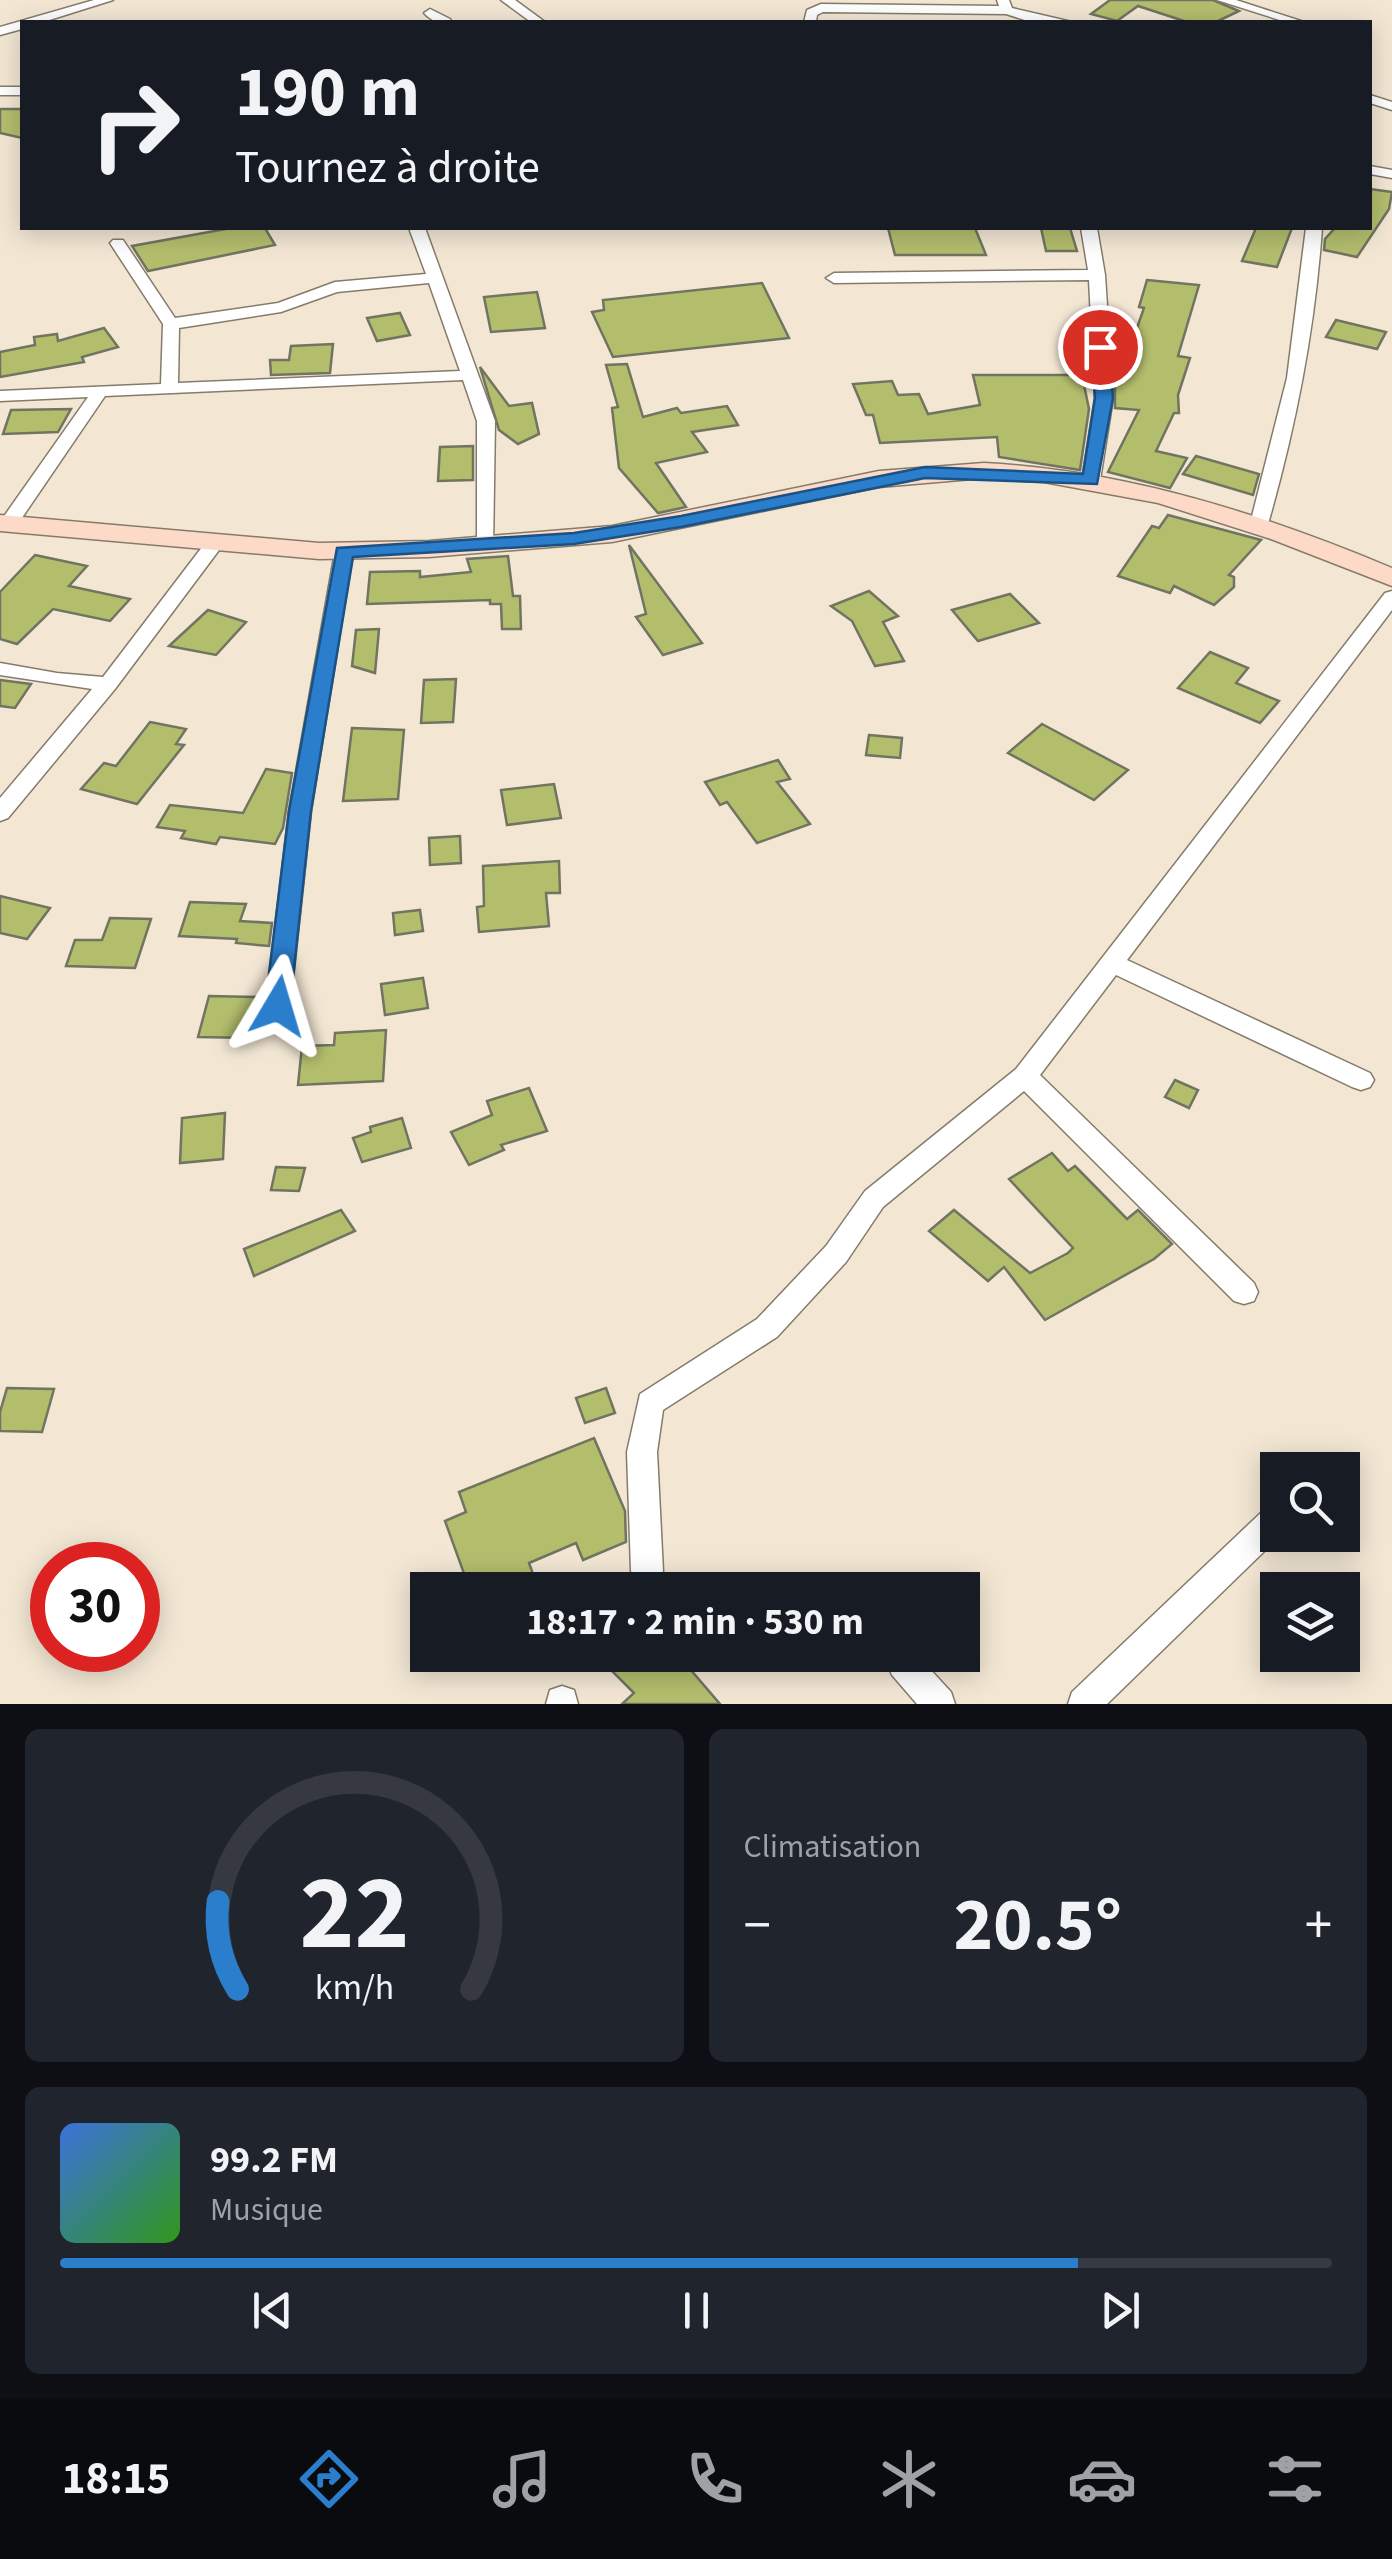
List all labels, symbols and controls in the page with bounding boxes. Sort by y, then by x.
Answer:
text: 190 m [235,43,420,143]
icon: right [70,60,200,190]
text: Tournez à droite [235,136,540,200]
pin [1058,305,1143,390]
icon: arrive [1073,320,1128,375]
position arrow [226,954,330,1058]
map controls [1260,1452,1360,1672]
button: search [1260,1452,1360,1552]
speed limit sign: 30 [30,1542,160,1672]
button: layers [1260,1572,1360,1672]
text: 18:17 · 2 min · 530 m [526,1595,864,1649]
text: Climatisation [744,1824,921,1870]
text: 22 [299,1841,409,1989]
text: 20.5° [953,1872,1122,1979]
text: − [744,1887,771,1965]
text: + [1305,1887,1332,1965]
text: km/h [315,1962,394,2013]
text: 99.2 FM [210,2133,338,2187]
text: Musique [210,2187,323,2233]
icon: previous [245,2283,300,2338]
icon: pause [669,2283,724,2338]
icon: next [1093,2283,1148,2338]
icon: directions [294,2444,364,2514]
icon: music [487,2444,557,2514]
icon: phone [680,2444,750,2514]
icon: climate [874,2444,944,2514]
icon: car [1067,2444,1137,2514]
icon: filters [1260,2444,1330,2514]
text: 18:15 [62,2447,170,2511]

